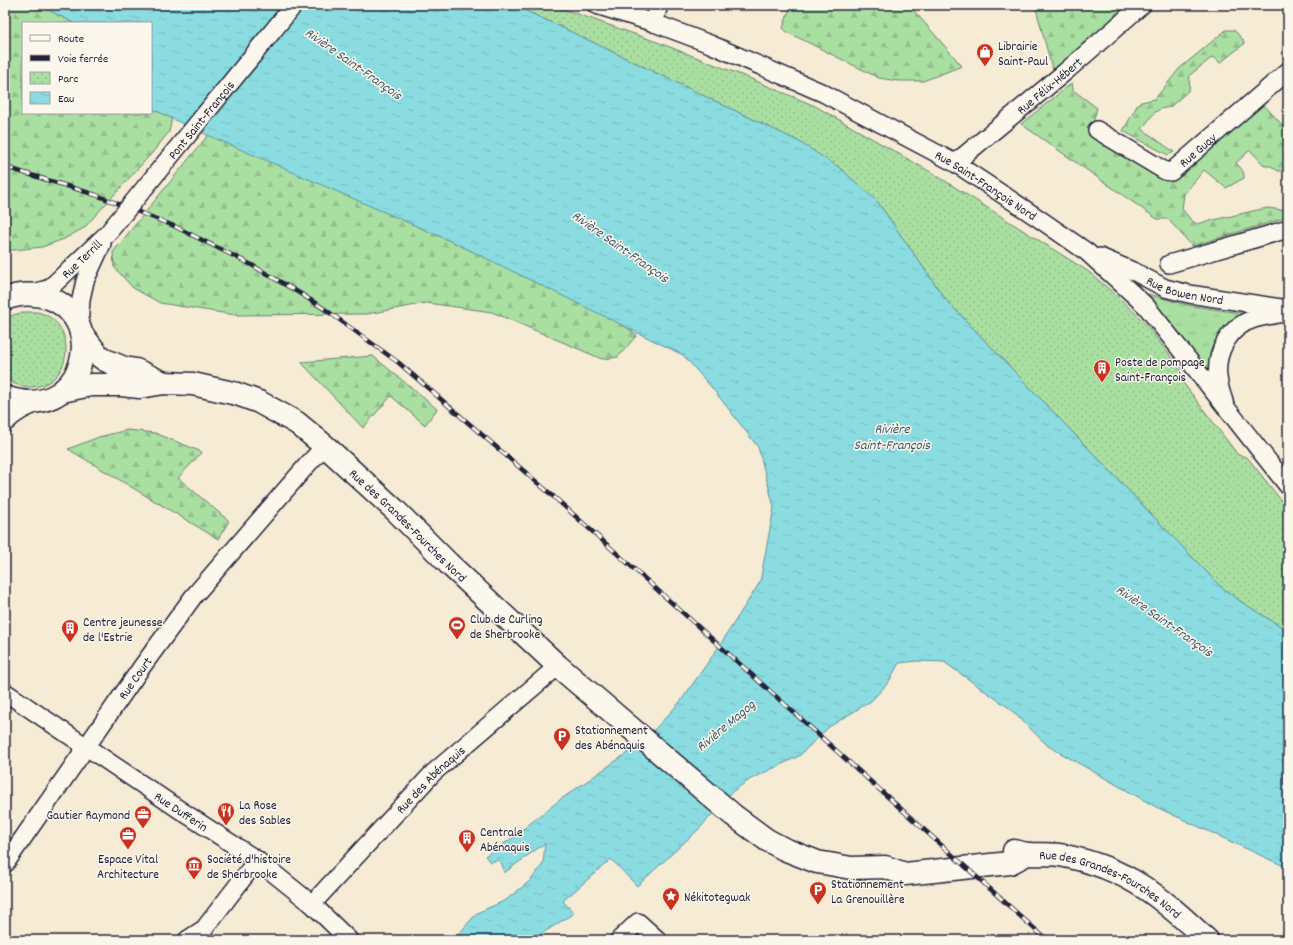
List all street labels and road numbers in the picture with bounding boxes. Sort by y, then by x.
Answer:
street label: Rue Félix-Hébert [1014,54,1088,120]
street label: Pont Saint-François [165,77,240,164]
street label: Rue Guay [1176,129,1222,173]
street label: Rue Saint-François Nord [931,147,1040,227]
street label: Rue Terrill [58,236,108,284]
street label: Rue Bowen Nord [1142,273,1224,311]
street label: Rue des Grandes-Fourches Nord [344,465,470,588]
street label: Rue Court [115,654,158,704]
street label: Rue des Abénaquis [393,742,470,819]
street label: Rue Dufferin [150,788,211,838]
street label: Rue des Grandes-Fourches Nord [1039,847,1184,924]

